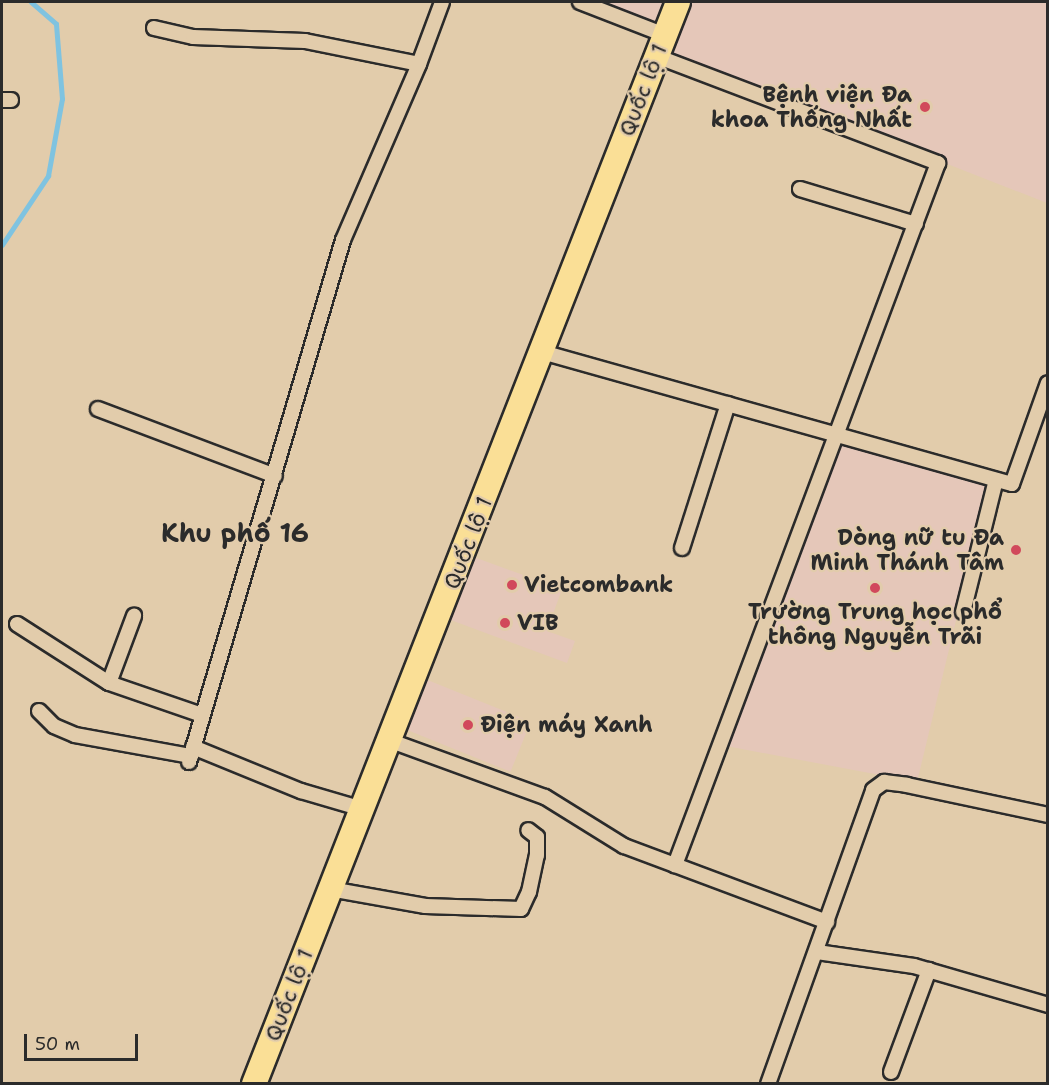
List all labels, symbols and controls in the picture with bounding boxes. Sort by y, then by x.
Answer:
street label: Quốc lộ 1 [613,40,673,140]
place label: Bệnh viện Đa khoa Thống Nhất [711,81,912,132]
marker: Bệnh viện Đa khoa Thống Nhất [916,98,934,116]
street label: Quốc lộ 1 [438,493,498,593]
district label: Khu phố 16 [161,517,309,549]
place label: Dòng nữ tu Đa Minh Thánh Tâm [811,524,1004,576]
marker: Dòng nữ tu Đa Minh Thánh Tâm [1009,543,1023,557]
place label: Vietcombank [524,572,673,598]
marker: Vietcombank [505,578,519,592]
marker: Trường Trung học phổ thông Nguyễn Trãi [868,581,882,595]
place label: Trường Trung học phổ thông Nguyễn Trãi [748,598,1002,650]
place label: VIB [517,610,559,636]
marker: VIB [498,616,512,630]
place label: Điện máy Xanh [480,712,653,738]
marker: Điện máy Xanh [461,718,475,732]
street label: Quốc lộ 1 [259,945,319,1045]
scale bar [27,1022,141,1060]
text: 50 m [35,1032,80,1056]

